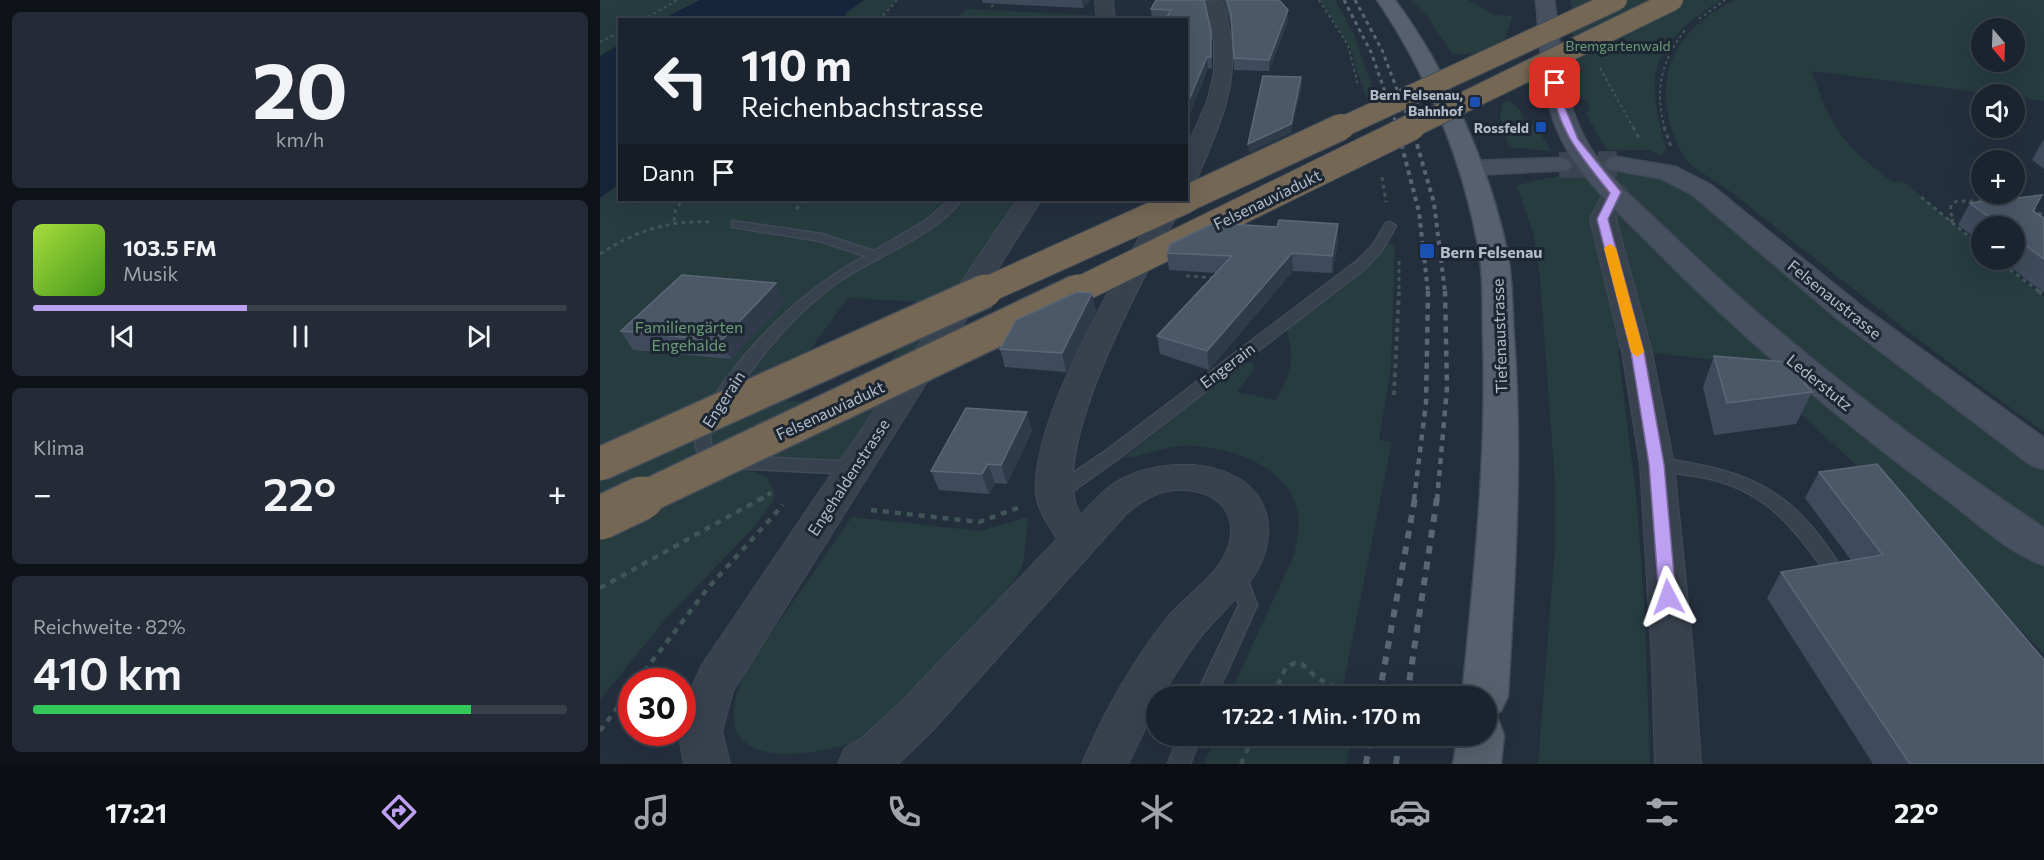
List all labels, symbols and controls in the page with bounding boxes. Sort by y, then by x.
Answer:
north arrow [1971,18,2025,72]
map controls [1971,18,2025,270]
park label: Bremgartenwald [1565,37,1671,54]
text: 110 m [741,38,852,90]
text: 20 [252,40,348,135]
icon: left [642,42,720,120]
pin [1529,57,1580,108]
icon: arrive [1538,66,1571,99]
button: sound [1971,84,2025,138]
place label: Bern Felsenau, Bahnhof [1370,86,1463,119]
text: Reichenbachstrasse [741,90,984,123]
marker: Bern Felsenau, Bahnhof [1468,95,1482,109]
place label: Rossfeld [1474,119,1529,136]
marker: Rossfeld [1534,120,1548,134]
text: km/h [276,127,324,151]
button: + [1971,150,2025,204]
icon: arrive [707,156,740,189]
text: Dann [642,159,695,186]
street label: Felsenauviadukt [1210,164,1324,233]
button: − [1971,216,2025,270]
text: 103.5 FM [123,234,217,261]
marker: Bern Felsenau [1418,242,1436,260]
place label: Bern Felsenau [1440,242,1542,261]
street label: Felsenaustrasse [1784,255,1886,343]
text: Musik [123,261,178,285]
street label: Tiefenaustrasse [1488,278,1510,394]
park label: Familiengärten Engehalde [635,317,743,354]
icon: previous [106,320,139,353]
icon: pause [284,320,317,353]
icon: next [462,320,495,353]
street label: Engerain [1196,338,1258,392]
street label: Lederstutz [1783,350,1857,414]
street label: Engerain [698,367,748,431]
street label: Felsenauviadukt [773,376,888,443]
street label: Engehaldenstrasse [803,415,893,539]
text: Klima [33,435,85,459]
text: 22° [263,465,336,520]
text: − [33,472,52,513]
text: + [548,472,567,513]
position arrow [1636,565,1700,629]
text: Reichweite · 82% [33,614,186,638]
text: 410 km [33,644,182,699]
speed limit sign: 30 [618,668,696,746]
text: 17:22 · 1 Min. · 170 m [1222,702,1421,729]
icon: directions [378,791,420,833]
icon: music [631,791,673,833]
icon: phone [883,791,925,833]
icon: climate [1136,791,1178,833]
icon: car [1389,791,1431,833]
icon: filters [1641,791,1683,833]
text: 17:21 [105,796,167,829]
text: 22° [1894,796,1939,829]

